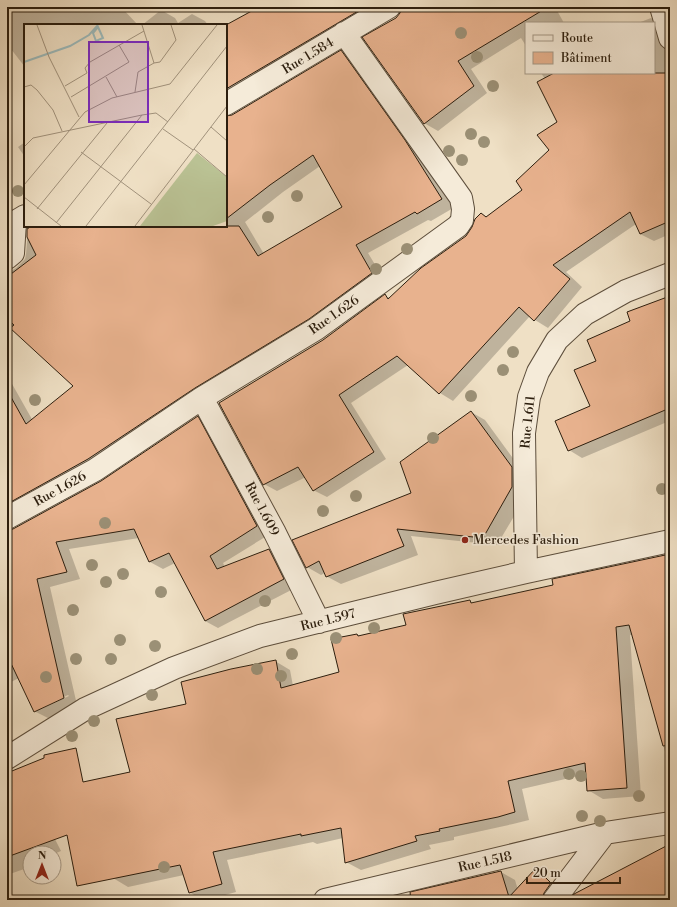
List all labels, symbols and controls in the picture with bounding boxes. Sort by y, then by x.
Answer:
legend [525,22,655,74]
inset map [24,24,227,227]
text: Route [561,31,593,46]
street label: Rue 1.584 [279,34,337,78]
text: Bâtiment [560,51,612,66]
street label: Rue 1.626 [306,292,362,338]
street label: Rue 1.611 [517,394,539,449]
street label: Rue 1.626 [31,468,89,510]
street label: Rue 1.609 [241,479,283,539]
place label: Mercedes Fashion [473,532,579,548]
marker: Mercedes Fashion [460,535,470,545]
street label: Rue 1.597 [299,605,358,635]
north arrow [22,845,62,885]
street label: Rue 1.518 [456,848,514,876]
text: N [38,849,47,863]
scale bar [527,859,620,885]
text: 20 m [533,866,561,881]

